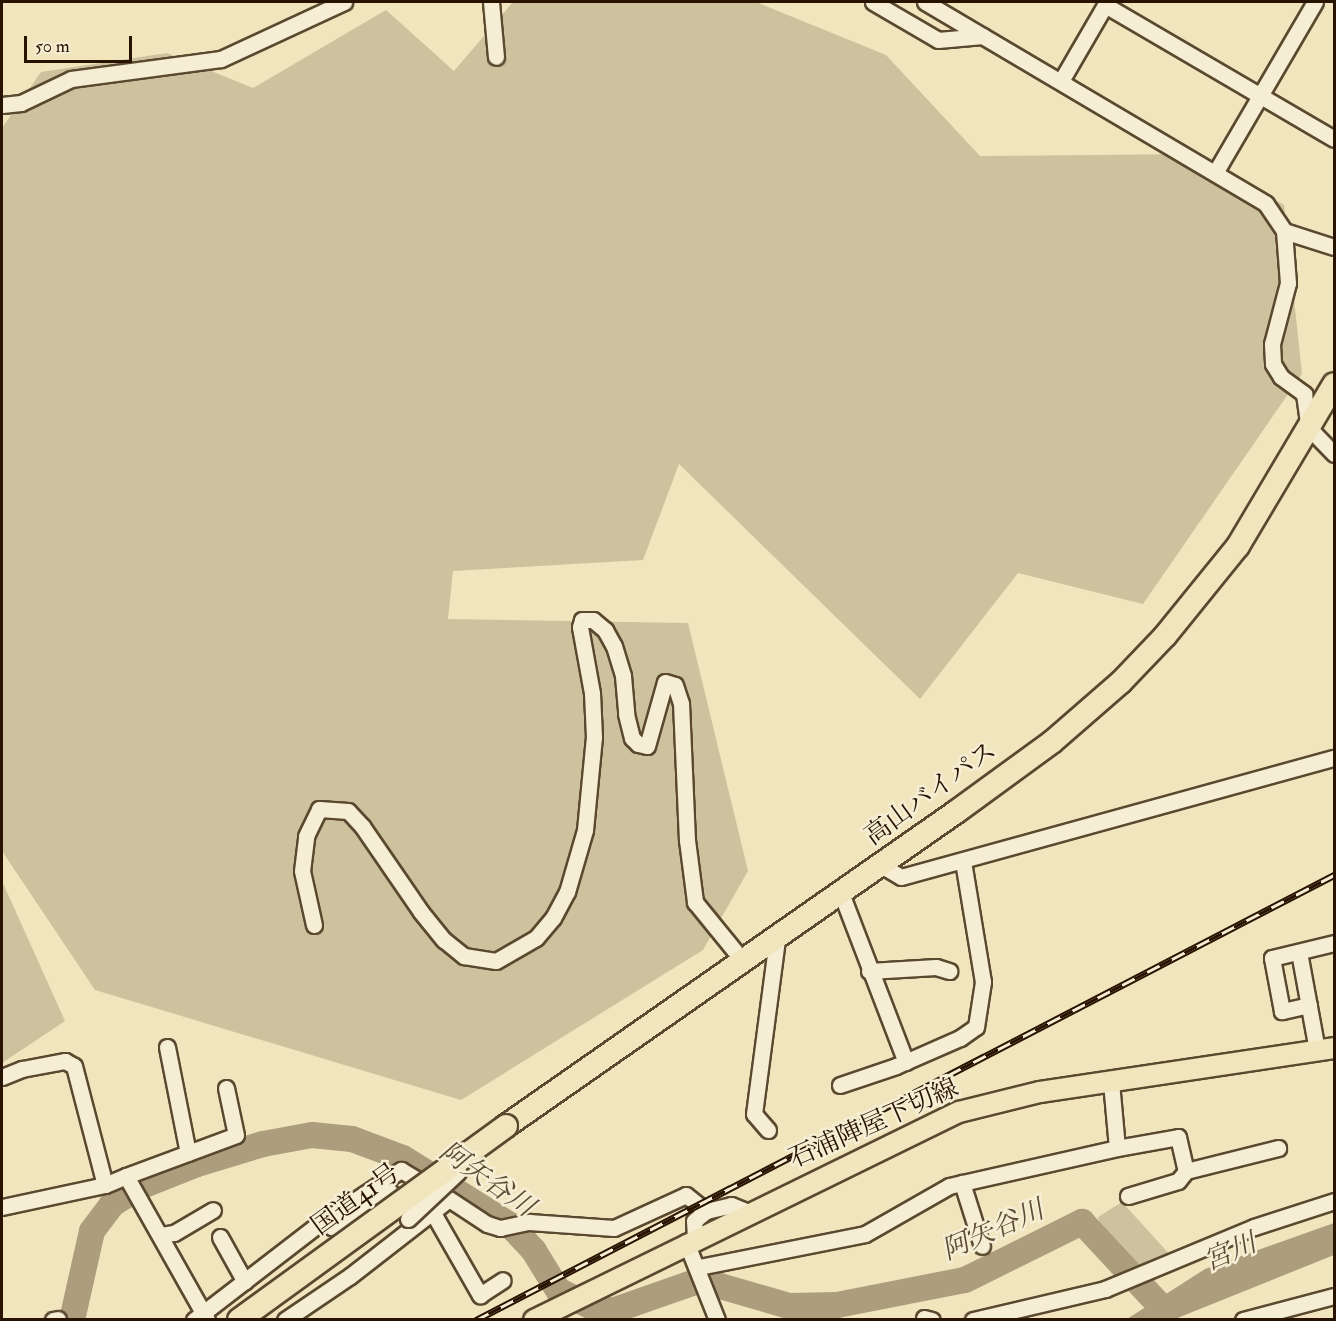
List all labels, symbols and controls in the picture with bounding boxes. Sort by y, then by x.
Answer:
scale bar [27,24,135,62]
text: 50 m [35,35,70,58]
street label: 高山バイパス [859,736,1003,852]
street label: 石浦陣屋下切線 [785,1073,963,1175]
water label: 阿矢谷川 [433,1135,541,1223]
street label: 国道41号 [306,1158,406,1242]
water label: 阿矢谷川 [937,1193,1049,1267]
water label: 宮川 [1199,1227,1261,1277]

